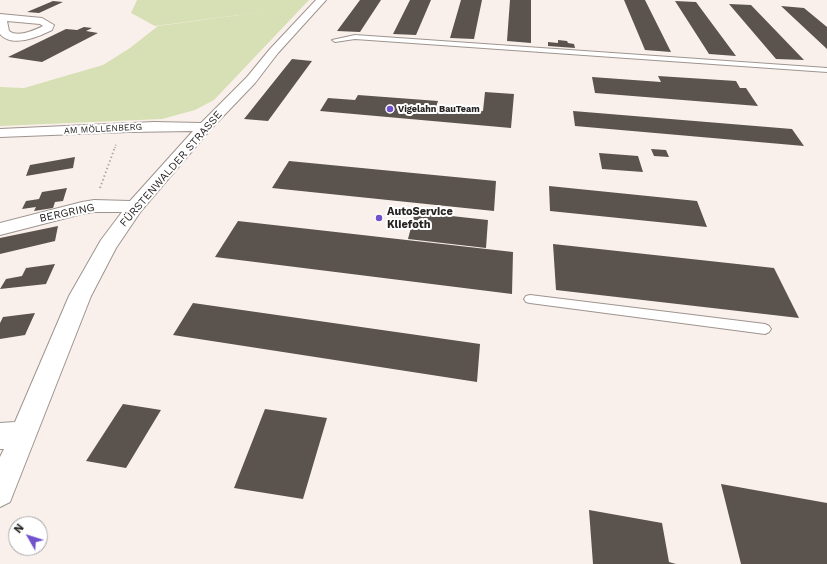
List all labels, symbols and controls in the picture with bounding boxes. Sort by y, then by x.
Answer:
marker: Vigelahn BauTeam [385,104,395,114]
place label: Vigelahn BauTeam [398,104,480,114]
street label: FÜRSTENWALDER STRASSE [117,108,225,230]
street label: AM MÖLLENBERG [64,122,142,136]
street label: BERGRING [38,201,96,225]
place label: AutoService Kliefoth [387,205,453,231]
marker: AutoService Kliefoth [374,213,384,223]
north arrow [8,516,48,556]
text: N [11,522,27,536]

